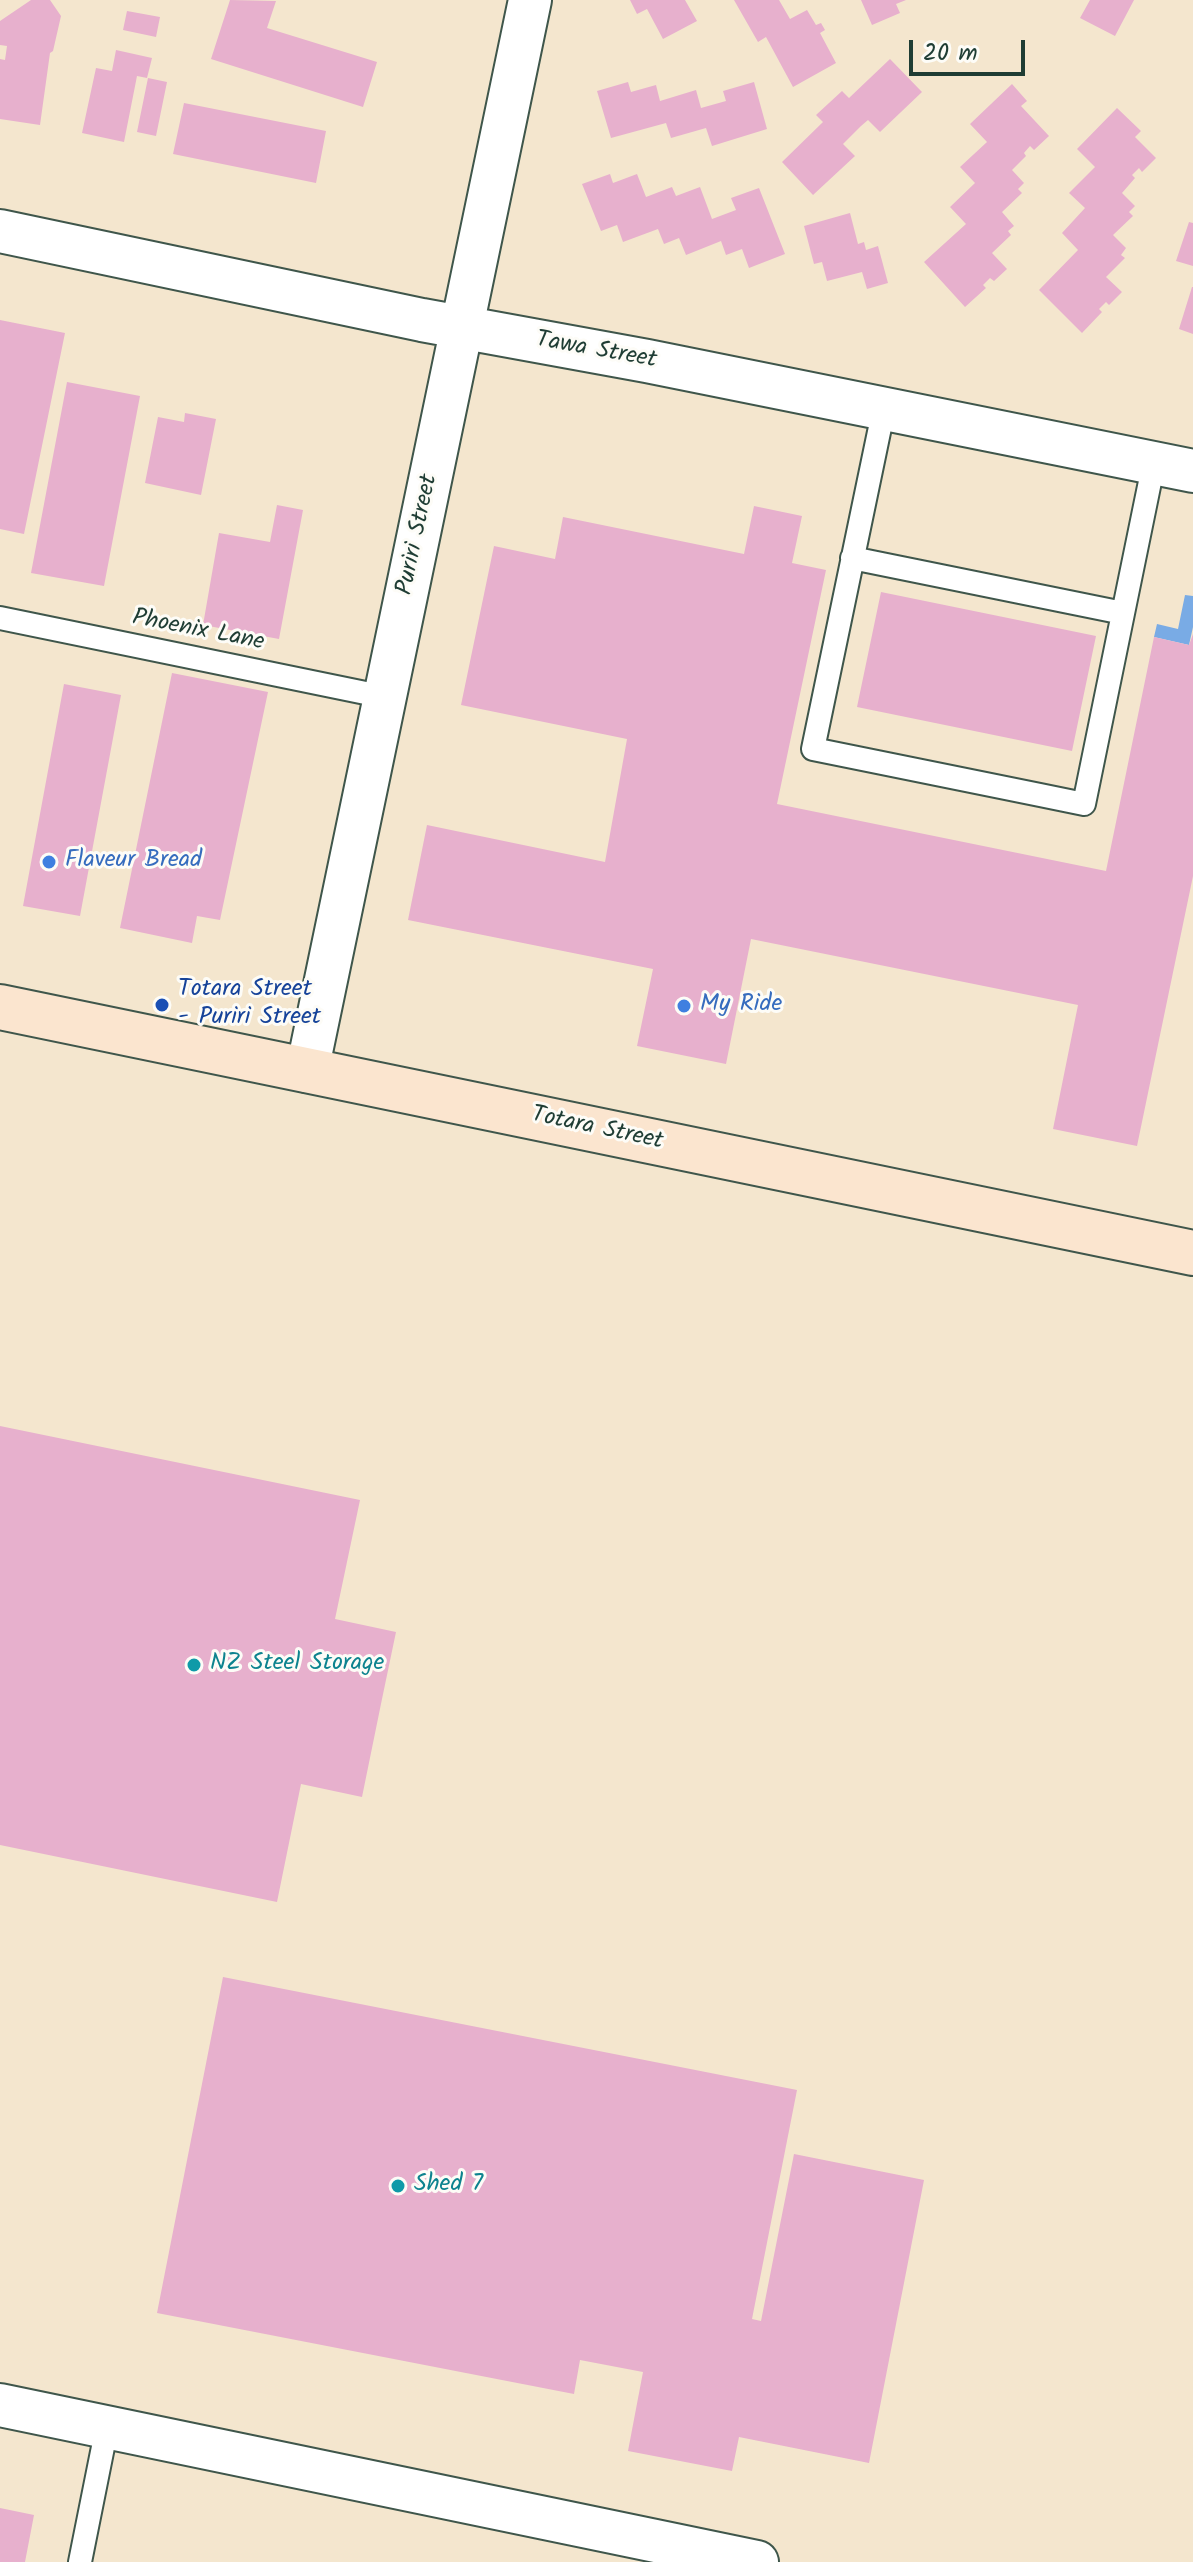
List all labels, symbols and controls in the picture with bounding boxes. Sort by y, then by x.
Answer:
scale bar [913,24,1029,74]
text: 20 m [923,34,978,73]
street label: Tawa Street [533,327,659,377]
street label: Puriri Street [392,472,446,598]
street label: Phoenix Lane [130,605,266,659]
place label: Flaveur Bread [65,848,202,876]
marker: Flaveur Bread [40,853,58,871]
place label: Totara Street - Puriri Street [178,977,321,1033]
place label: My Ride [700,992,782,1020]
marker: Totara Street - Puriri Street [153,996,171,1014]
marker: My Ride [675,997,693,1015]
street label: Totara Street [528,1102,666,1158]
place label: NZ Steel Storage [210,1651,384,1679]
marker: NZ Steel Storage [185,1656,203,1674]
place label: Shed 7 [414,2172,483,2200]
marker: Shed 7 [389,2177,407,2195]

